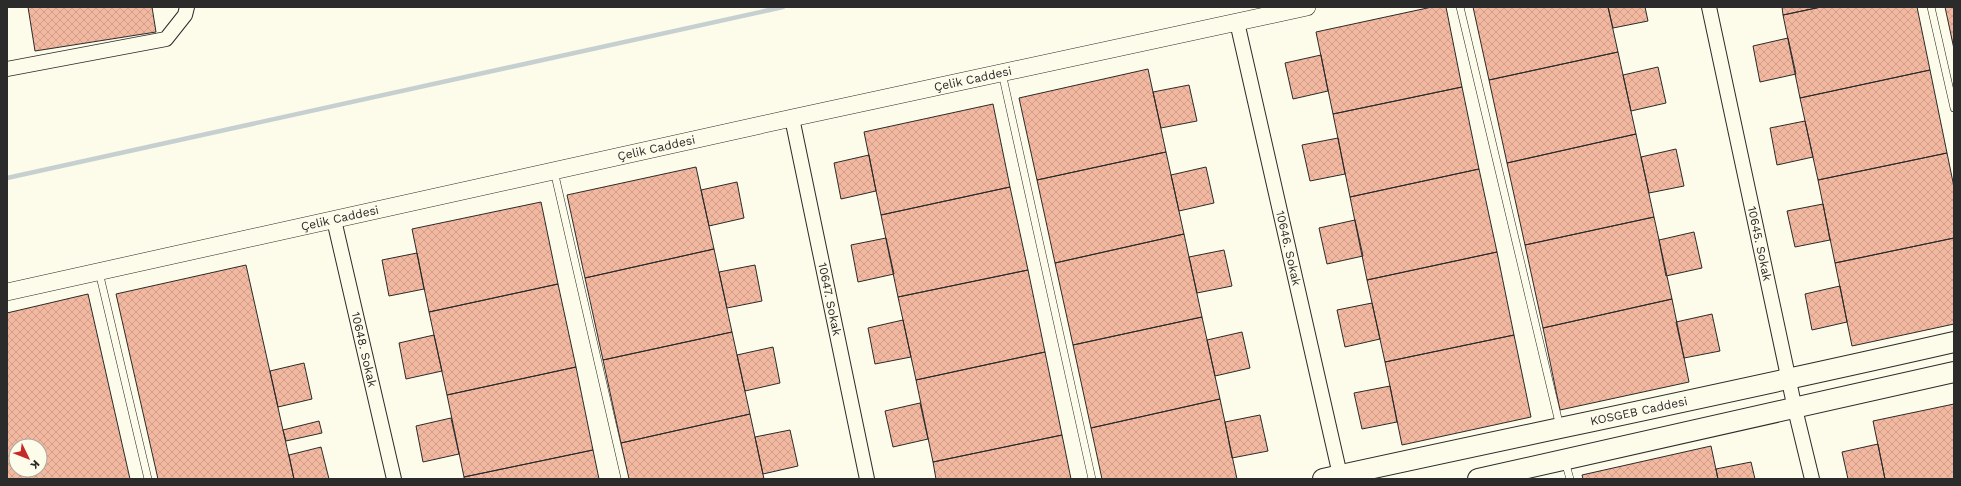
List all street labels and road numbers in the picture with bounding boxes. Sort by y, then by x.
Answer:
street label: Çelik Caddesi [933,64,1013,94]
street label: Çelik Caddesi [616,133,696,164]
street label: Çelik Caddesi [300,203,380,234]
street label: 10645. Sokak [1745,205,1774,283]
street label: 10646. Sokak [1273,209,1304,287]
street label: 10647. Sokak [815,261,844,337]
street label: 10648. Sokak [349,311,380,389]
street label: KOSGEB Caddesi [1589,394,1689,428]

